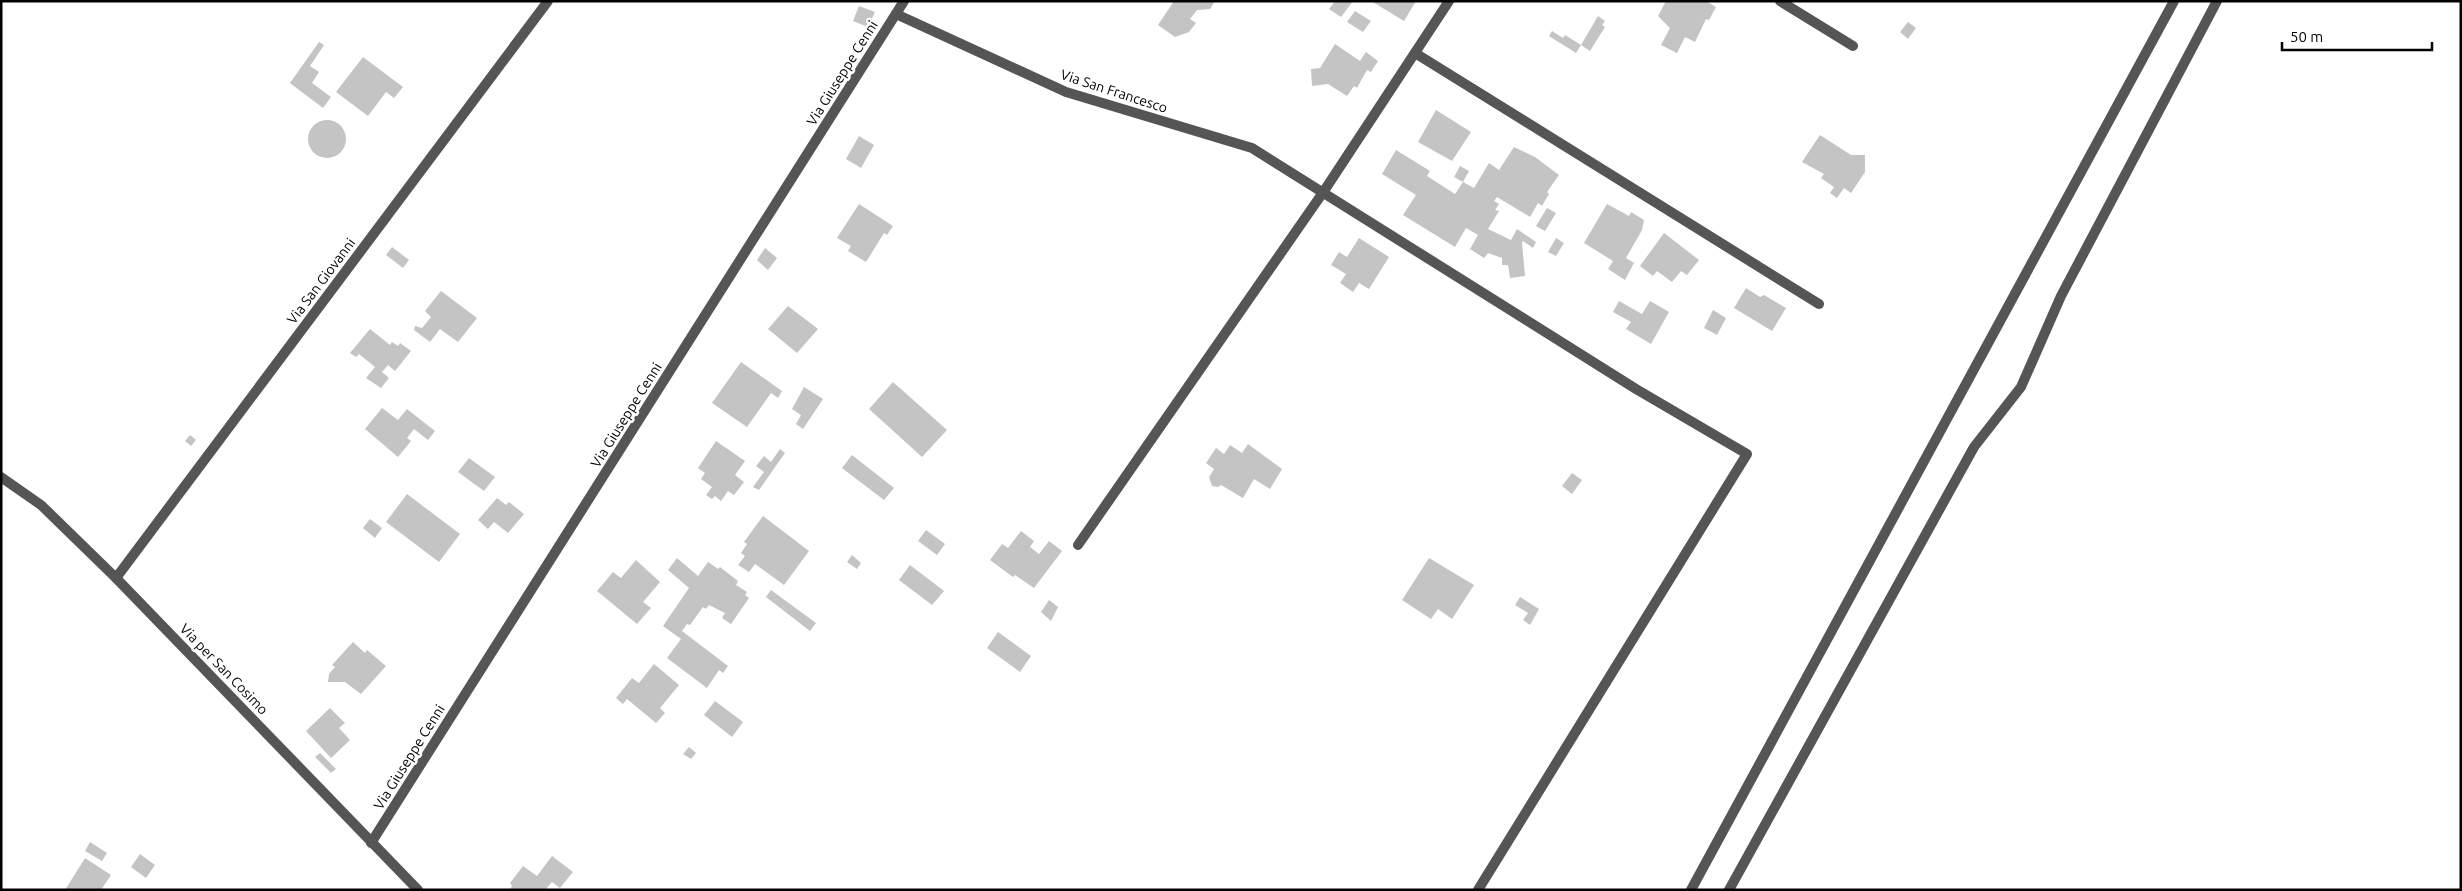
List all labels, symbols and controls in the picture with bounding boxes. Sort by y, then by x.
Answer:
street label: Via Giuseppe Cenni [803,18,881,128]
scale bar [2282,20,2432,52]
text: 50 m [2290,28,2323,45]
street label: Via San Francesco [1059,66,1169,116]
street label: Via San Giovanni [284,235,358,327]
street label: Via Giuseppe Cenni [587,360,665,470]
street label: Via per San Cosimo [177,620,271,718]
street label: Via Giuseppe Cenni [370,702,448,812]

